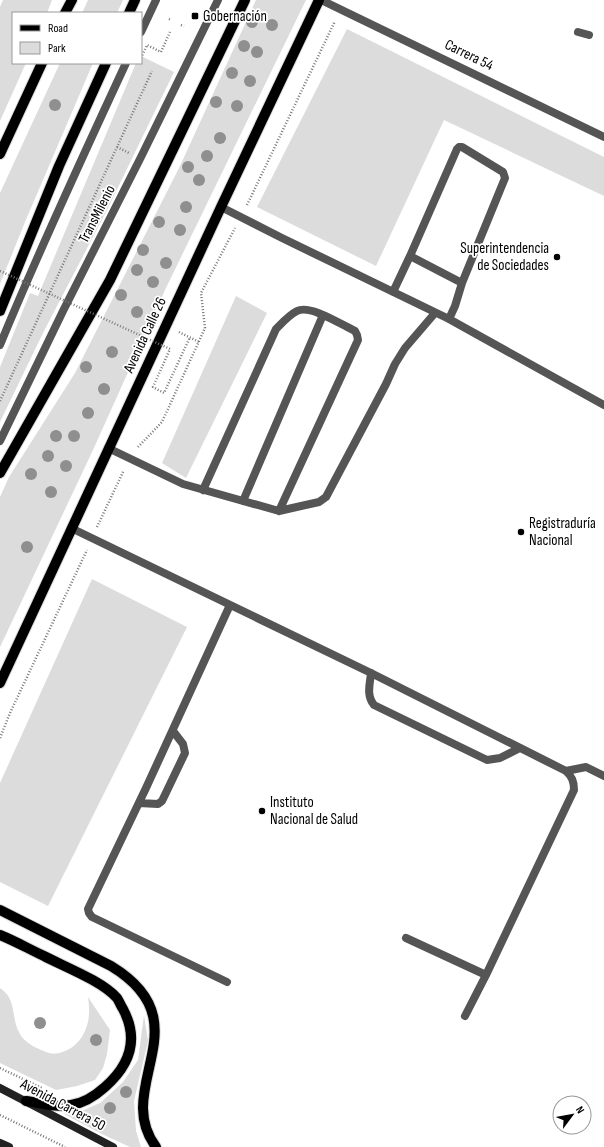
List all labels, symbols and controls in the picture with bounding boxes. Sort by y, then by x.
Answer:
place label: Gobernación [203,7,267,26]
marker: Gobernación [190,11,200,21]
legend [12,12,142,64]
text: Road [48,21,68,36]
street label: Carrera 54 [442,35,496,75]
text: Park [48,41,66,56]
street label: TransMilenio [74,182,120,246]
place label: Superintendencia de Sociedades [460,239,549,275]
marker: Superintendencia de Sociedades [552,252,562,262]
street label: Avenida Calle 26 [119,294,171,377]
place label: Registraduría Nacional [529,514,596,550]
marker: Registraduría Nacional [516,527,526,537]
place label: Instituto Nacional de Salud [270,793,358,829]
marker: Instituto Nacional de Salud [257,806,267,816]
street label: Avenida Carrera 50 [16,1074,109,1135]
north arrow [552,1095,592,1135]
text: N [573,1104,587,1116]

